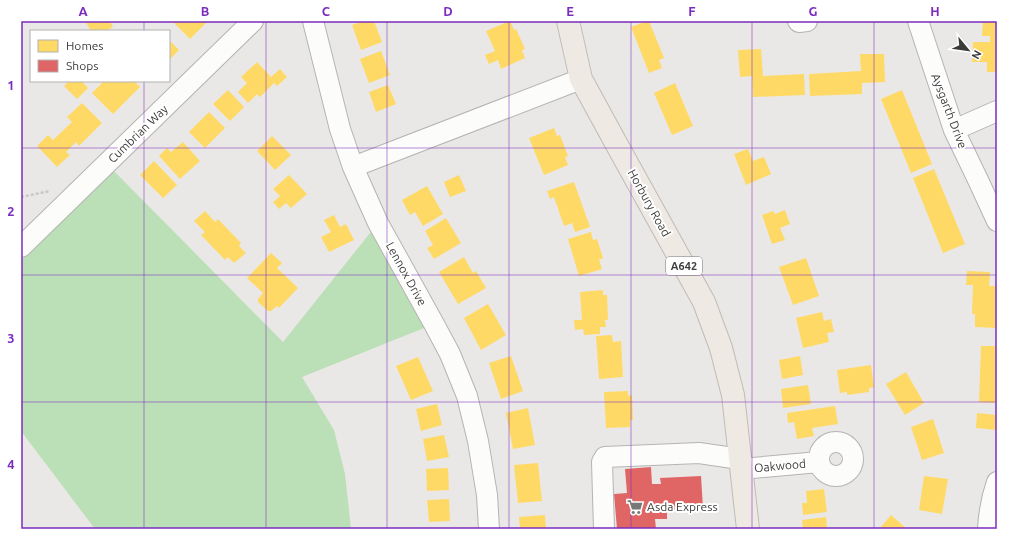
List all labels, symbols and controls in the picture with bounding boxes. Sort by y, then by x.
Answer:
text: A [78,4,88,18]
text: B [201,4,210,18]
text: C [322,4,331,18]
text: D [443,4,453,18]
text: E [566,4,574,18]
text: F [688,4,696,18]
text: G [809,4,818,18]
text: H [930,4,940,18]
legend [30,30,170,82]
north arrow [948,30,988,70]
text: Homes [66,39,104,52]
text: N [970,48,984,61]
text: Shops [66,59,98,72]
street label: Aysgarth Drive [929,72,970,150]
text: 1 [7,78,15,92]
street label: Cumbrian Way [105,102,170,165]
street label: Horbury Road [626,167,673,239]
text: 2 [7,204,15,218]
street label: Lennox Drive [384,240,429,308]
road number: A642 [666,257,702,275]
text: 3 [7,331,15,345]
text: 4 [7,457,15,471]
street label: Oakwood [754,457,806,474]
supermarket icon: Asda Express [626,498,644,516]
place label: Asda Express [647,500,718,513]

